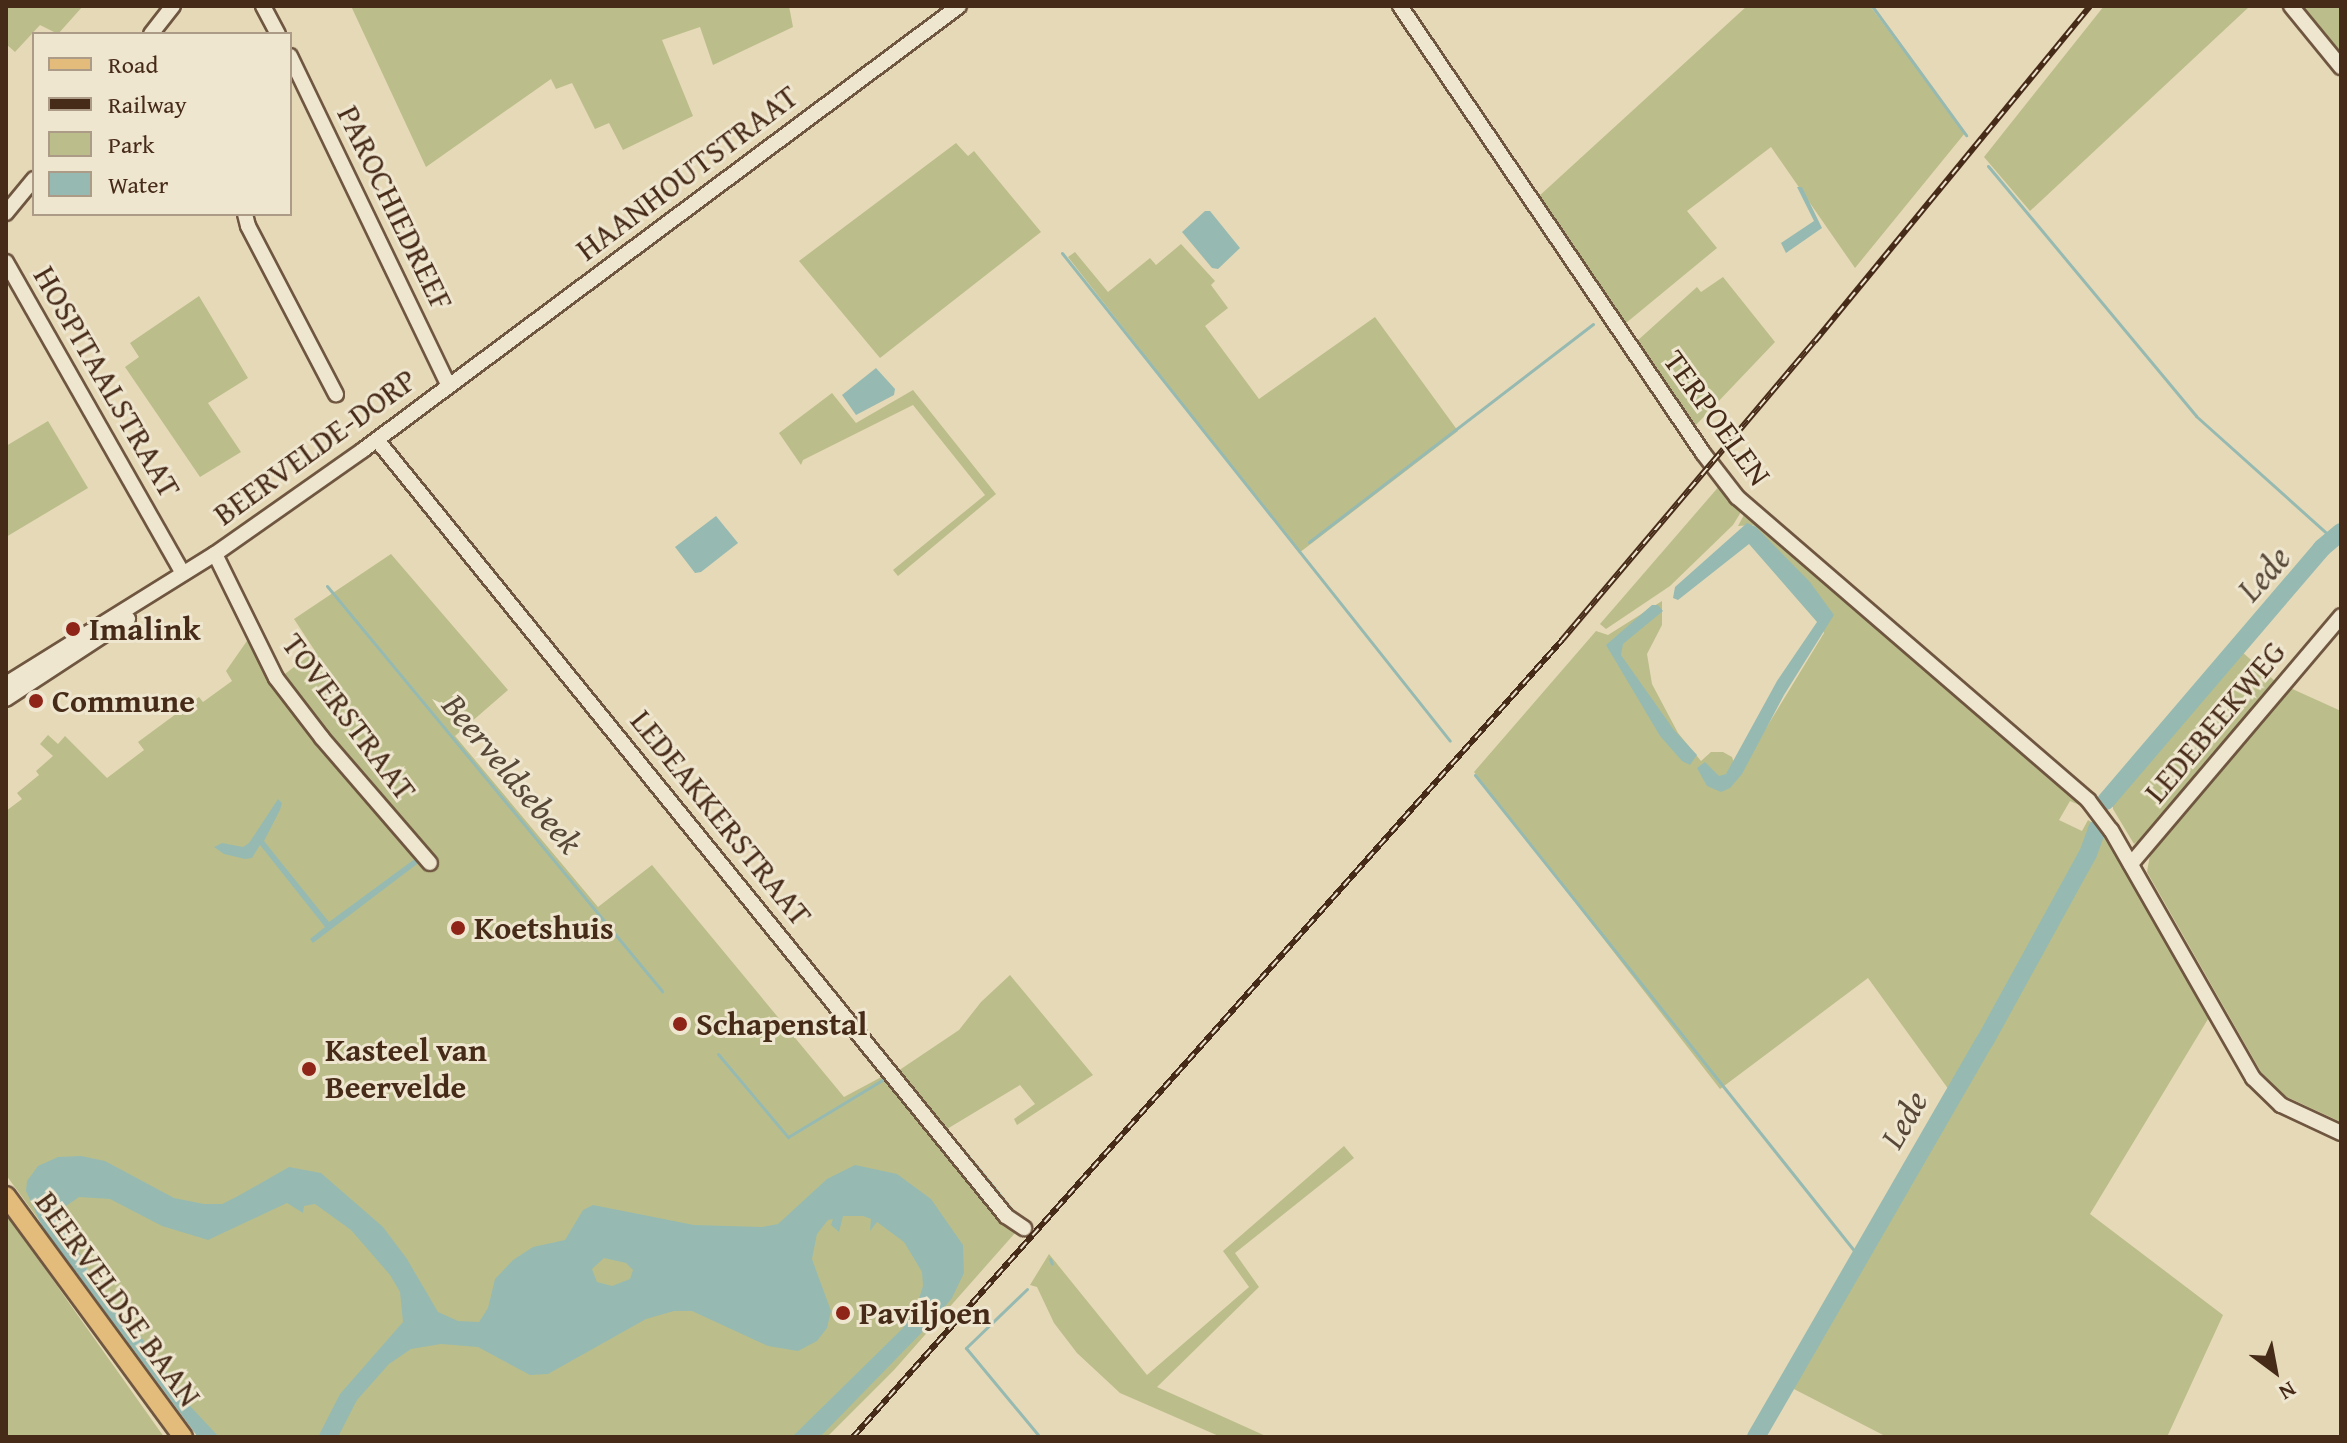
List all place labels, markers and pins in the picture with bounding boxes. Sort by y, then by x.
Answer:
place label: Imalink [89,610,201,648]
marker: Imalink [64,620,82,638]
place label: Commune [52,682,195,720]
marker: Commune [27,692,45,710]
place label: Koetshuis [474,909,614,947]
marker: Koetshuis [449,919,467,937]
place label: Schapenstal [696,1005,867,1043]
marker: Schapenstal [671,1015,689,1033]
place label: Kasteel van Beervelde [325,1032,487,1107]
marker: Kasteel van Beervelde [300,1060,318,1078]
place label: Paviljoen [859,1294,991,1332]
marker: Paviljoen [834,1304,852,1322]

